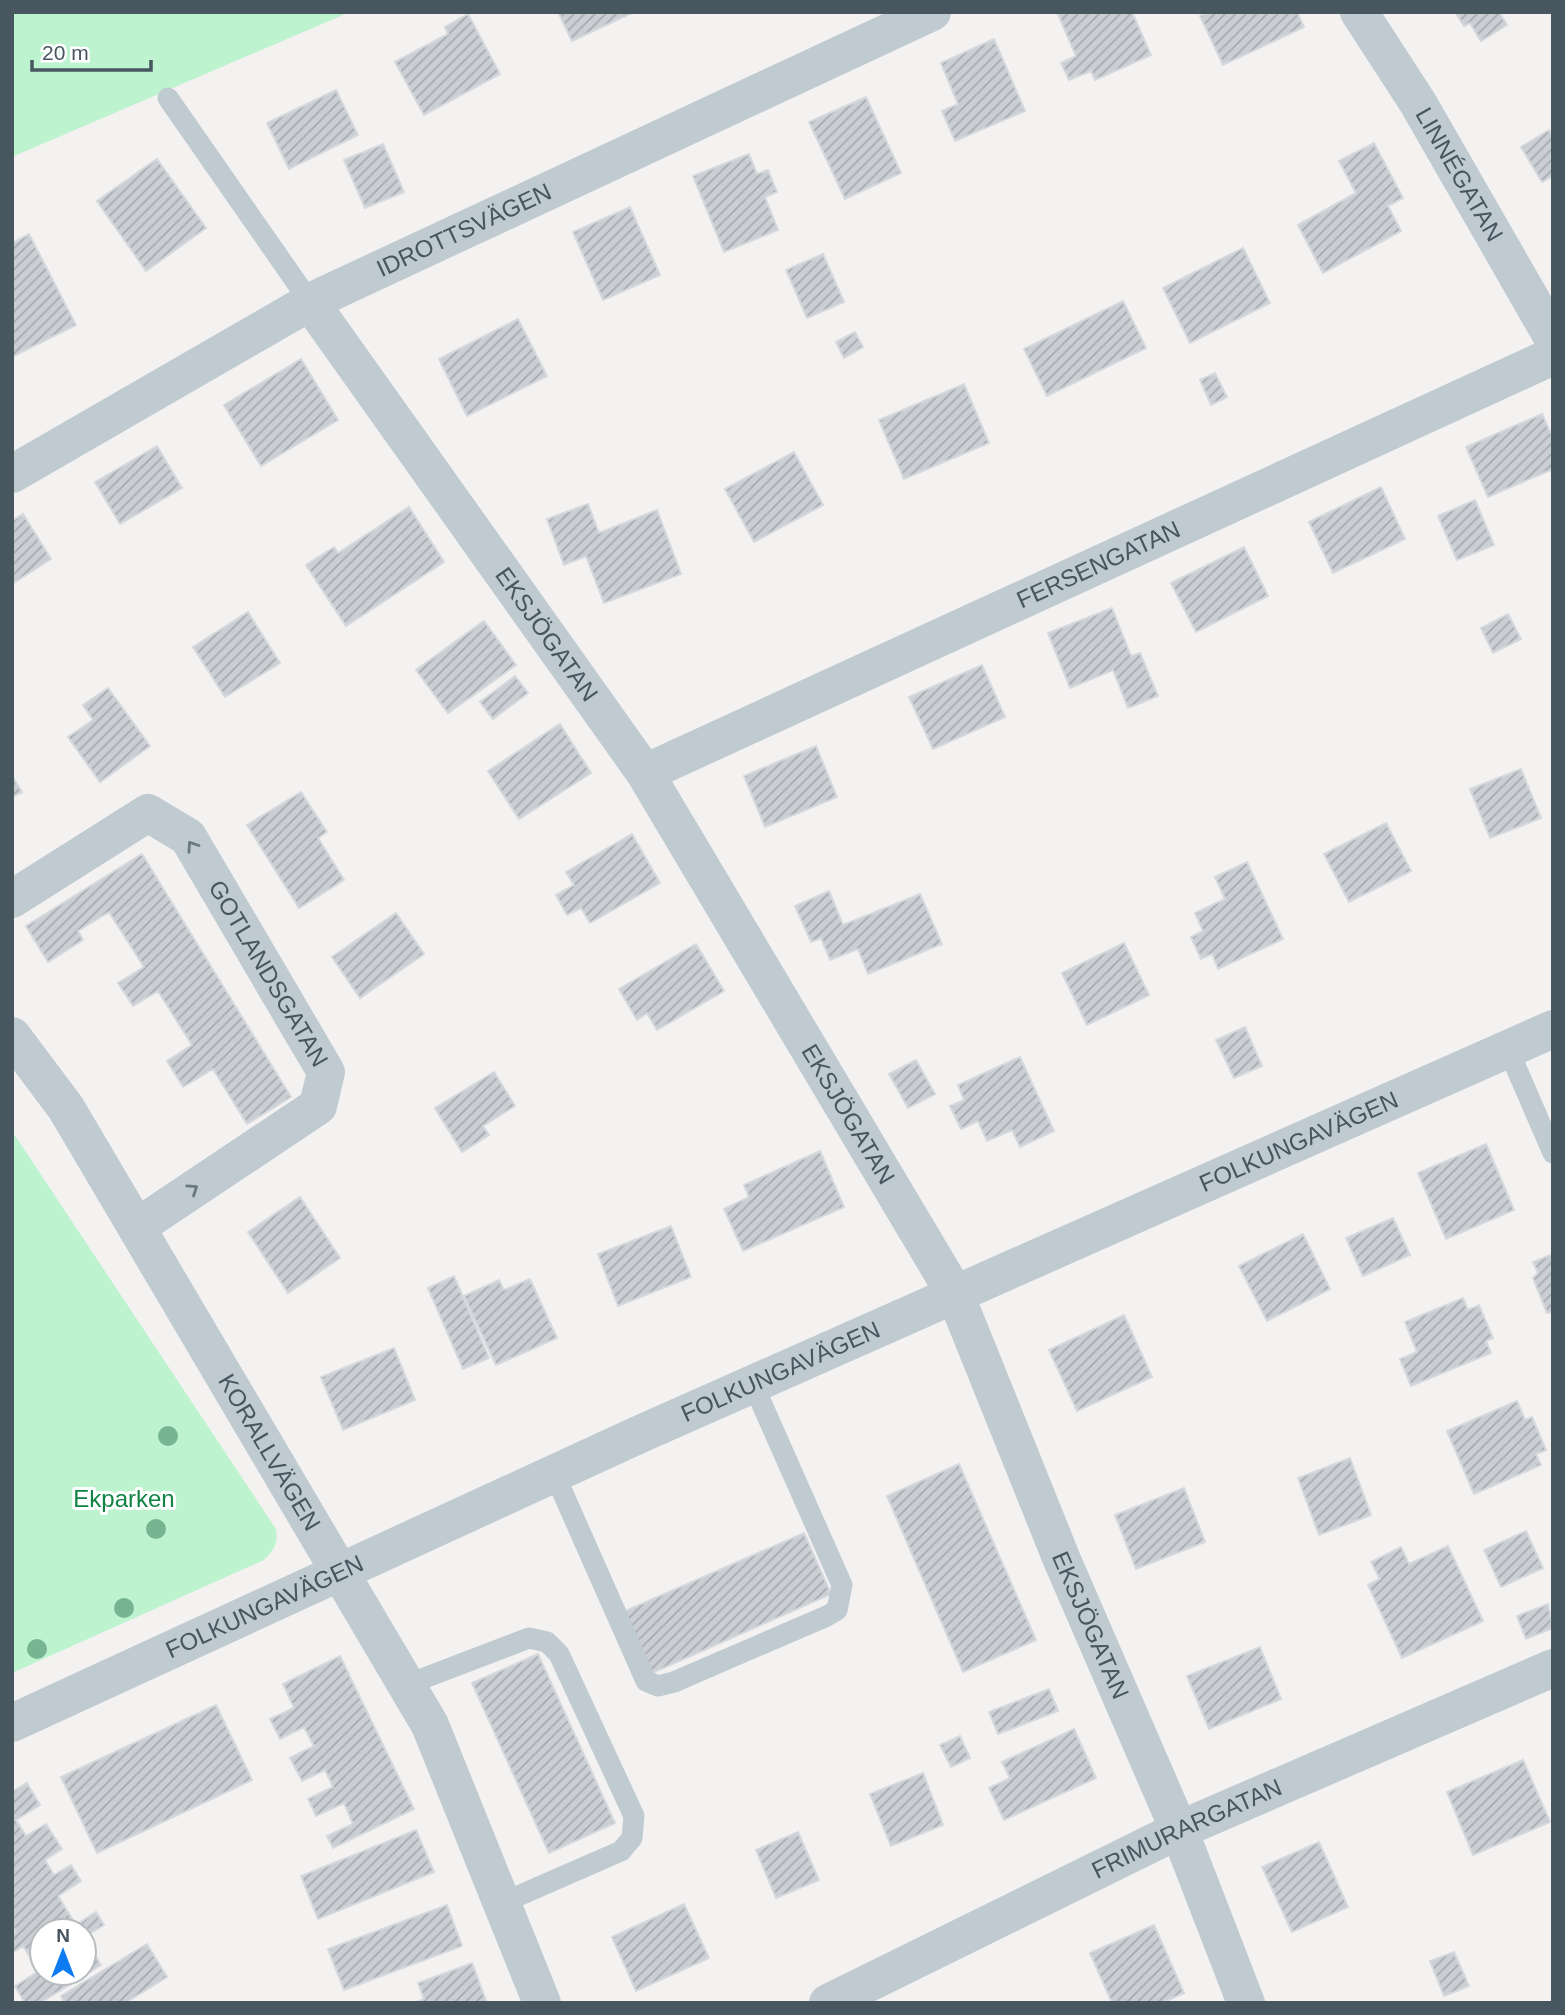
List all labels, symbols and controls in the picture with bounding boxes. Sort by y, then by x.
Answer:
scale bar [32,28,150,72]
text: 20 m [42,41,89,64]
street label: LINNÉGATAN [1411,103,1509,246]
street label: IDROTTSVÄGEN [372,177,555,282]
street label: FERSENGATAN [1012,515,1184,613]
street label: EKSJÖGATAN [490,562,604,706]
one-way arrow [188,841,201,854]
street label: GOTLANDSGATAN [204,875,334,1071]
street label: EKSJÖGATAN [796,1039,900,1189]
street label: FOLKUNGAVÄGEN [1195,1086,1402,1197]
one-way arrow [186,1184,199,1197]
street label: FOLKUNGAVÄGEN [677,1315,884,1427]
street label: KORALLVÄGEN [213,1369,326,1535]
park label: Ekparken [73,1485,175,1512]
street label: EKSJÖGATAN [1047,1547,1134,1703]
street label: FOLKUNGAVÄGEN [161,1549,367,1663]
street label: FRIMURARGATAN [1087,1773,1286,1884]
north arrow [28,1917,98,1987]
text: N [56,1925,70,1946]

